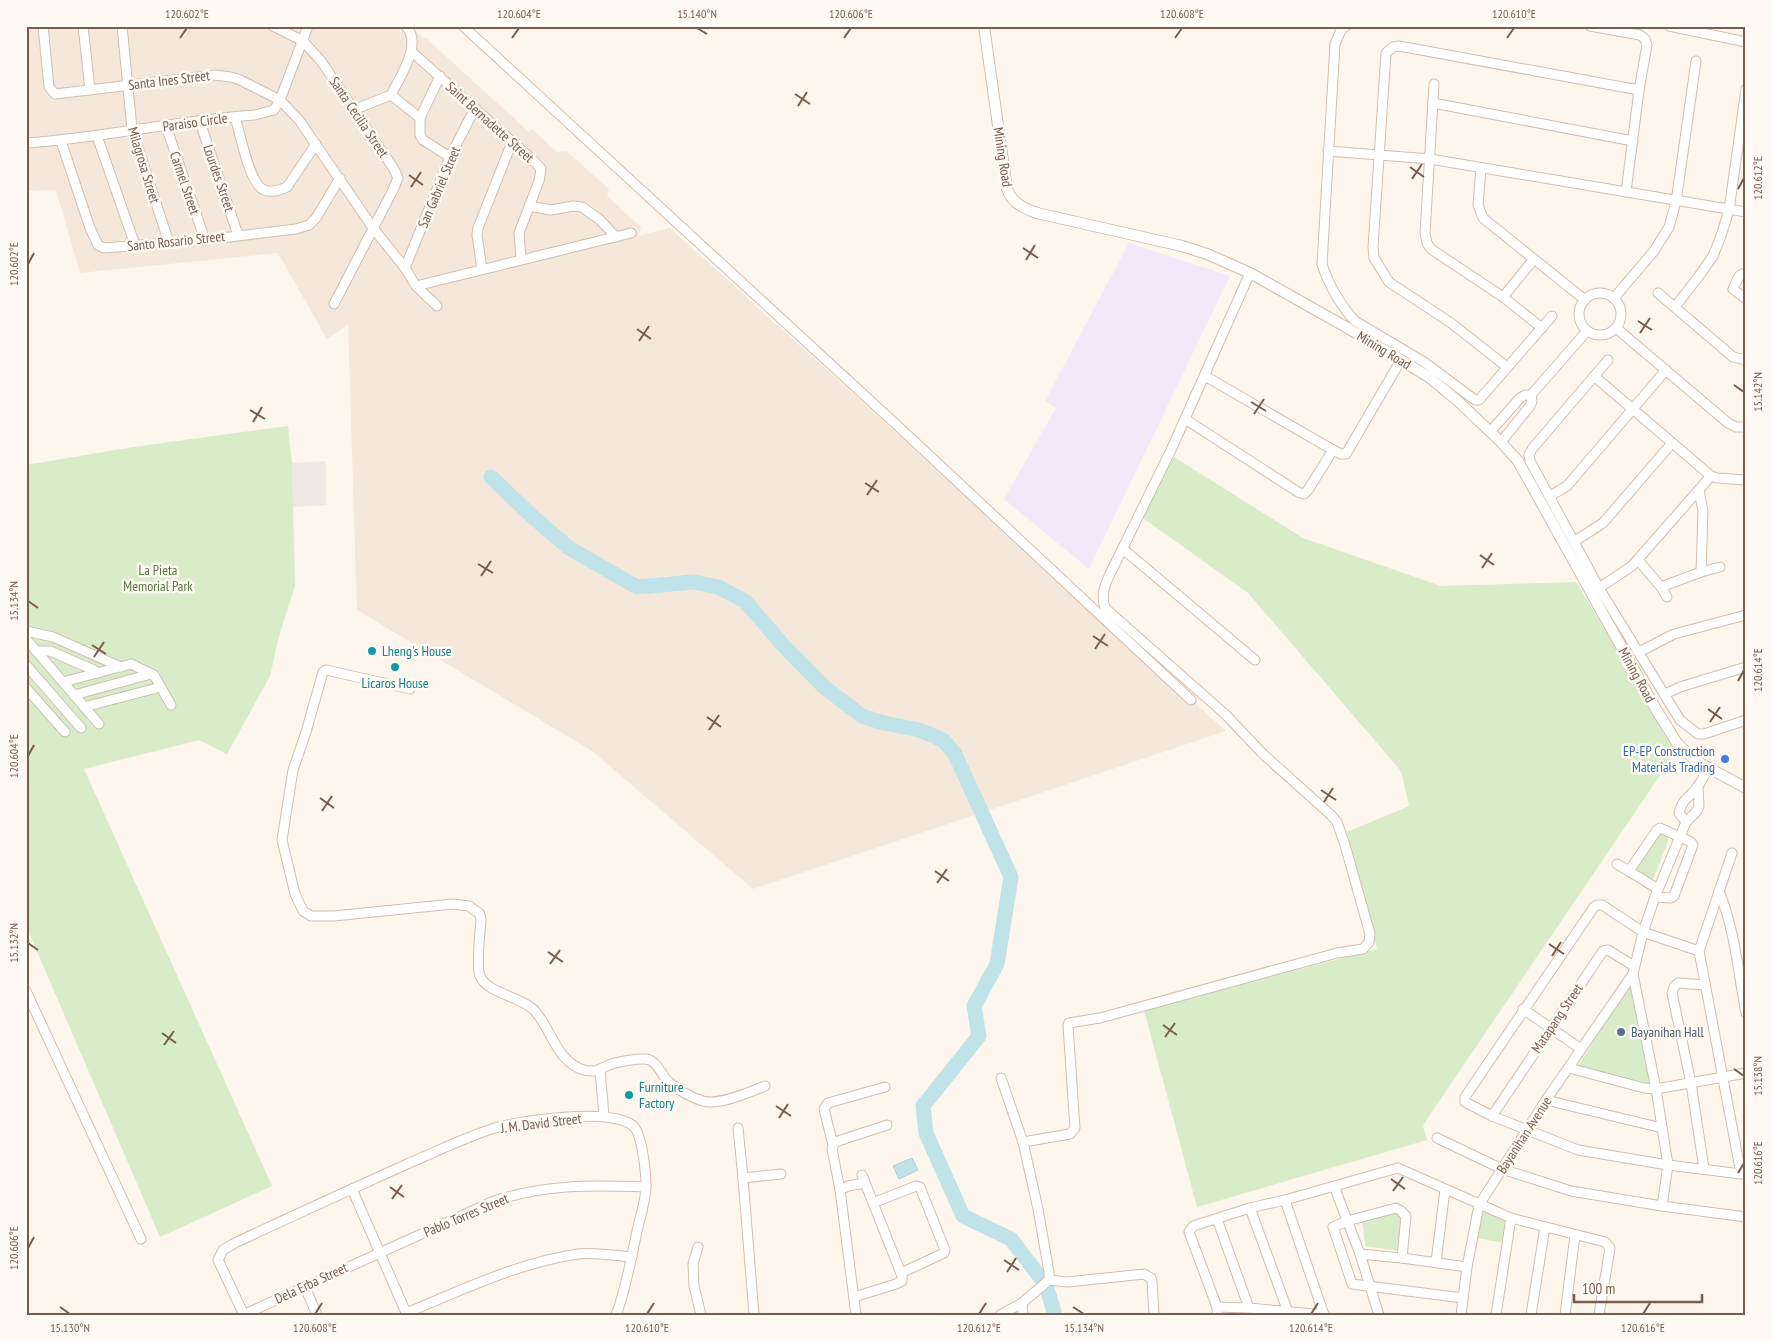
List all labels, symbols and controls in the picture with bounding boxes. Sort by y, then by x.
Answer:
text: 120.602°E [165,6,209,21]
text: 120.604°E [497,6,541,21]
text: 15.140°N [677,6,717,21]
text: 120.606°E [829,6,873,21]
text: 120.608°E [1160,6,1204,21]
text: 120.610°E [1492,6,1536,21]
street label: Santa Ines Street [127,66,211,94]
street label: Santa Cecilia Street [325,73,393,161]
street label: Saint Bernadette Street [442,78,538,166]
street label: Paraiso Circle [162,109,229,135]
street label: Milagrosa Street [124,125,164,206]
street label: Mining Road [989,126,1017,188]
street label: Lourdes Street [199,142,239,214]
street label: San Gabriel Street [414,143,464,231]
street label: Carmel Street [166,149,204,217]
text: 120.612°E [1750,156,1765,200]
street label: Santo Rosario Street [126,227,226,255]
text: 120.602°E [6,242,21,286]
street label: Mining Road [1354,327,1414,373]
text: 15.142°N [1750,372,1765,412]
park label: La Pieta Memorial Park [123,561,193,595]
text: 15.134°N [6,581,21,621]
place label: Lheng's House [382,642,452,660]
street label: Mining Road [1615,644,1659,706]
marker: Lheng's House [366,645,378,657]
text: 120.614°E [1750,648,1765,692]
marker: Licaros House [389,661,401,673]
place label: Licaros House [361,674,429,692]
text: 120.604°E [6,734,21,778]
place label: EP-EP Construction Materials Trading [1623,742,1715,776]
marker: EP-EP Construction Materials Trading [1719,753,1731,765]
text: 15.132°N [6,923,21,963]
street label: Matapang Street [1527,980,1587,1056]
place label: Bayanihan Hall [1631,1023,1704,1041]
marker: Bayanihan Hall [1615,1026,1627,1038]
text: 15.138°N [1750,1056,1765,1096]
place label: Furniture Factory [639,1078,684,1112]
marker: Furniture Factory [623,1089,635,1101]
street label: Bayanihan Avenue [1492,1093,1556,1177]
street label: J. M. David Street [499,1109,582,1137]
text: 120.616°E [1750,1141,1765,1185]
street label: Pablo Torres Street [421,1189,511,1241]
text: 120.606°E [6,1226,21,1270]
street label: Dela Erba Street [272,1258,350,1308]
scale bar [1574,1271,1702,1303]
text: 100 m [1582,1279,1615,1298]
text: 15.130°N [50,1320,90,1335]
text: 120.608°E [293,1320,337,1335]
text: 120.610°E [625,1320,669,1335]
text: 120.612°E [957,1320,1001,1335]
text: 15.134°N [1064,1320,1104,1335]
text: 120.614°E [1289,1320,1333,1335]
text: 120.616°E [1621,1320,1665,1335]

